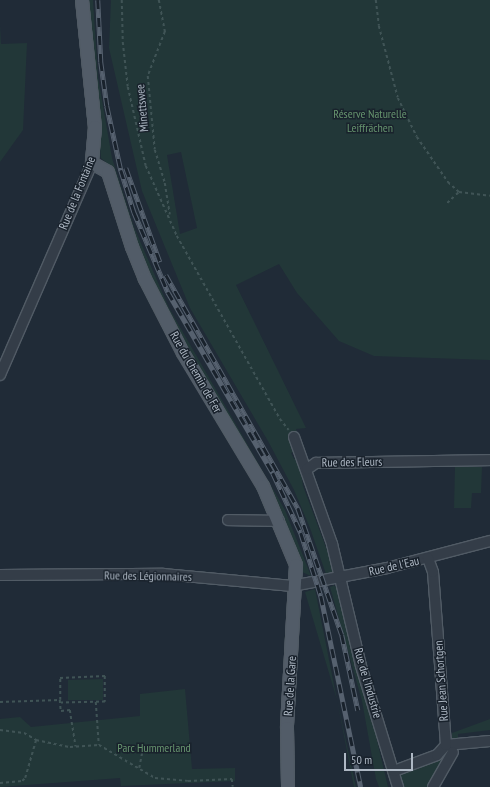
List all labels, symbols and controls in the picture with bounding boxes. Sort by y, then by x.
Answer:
street label: Minettswee [133,84,151,132]
park label: Réserve Naturelle Leiffrächen [333,107,407,135]
street label: Rue de la Fontaine [56,154,98,232]
street label: Rue du Chemin de Fer [167,329,225,415]
street label: Rue des Fleurs [322,454,382,470]
street label: Rue de l'Eau [367,553,421,579]
street label: Rue des Légionnaires [104,568,192,584]
street label: Rue Jean Schortgen [431,640,451,722]
street label: Rue de l'Industrie [351,646,385,720]
street label: Rue de la Gare [281,655,299,717]
park label: Parc Hummerland [117,741,191,755]
scale bar [346,745,415,771]
text: 50 m [351,752,372,767]

